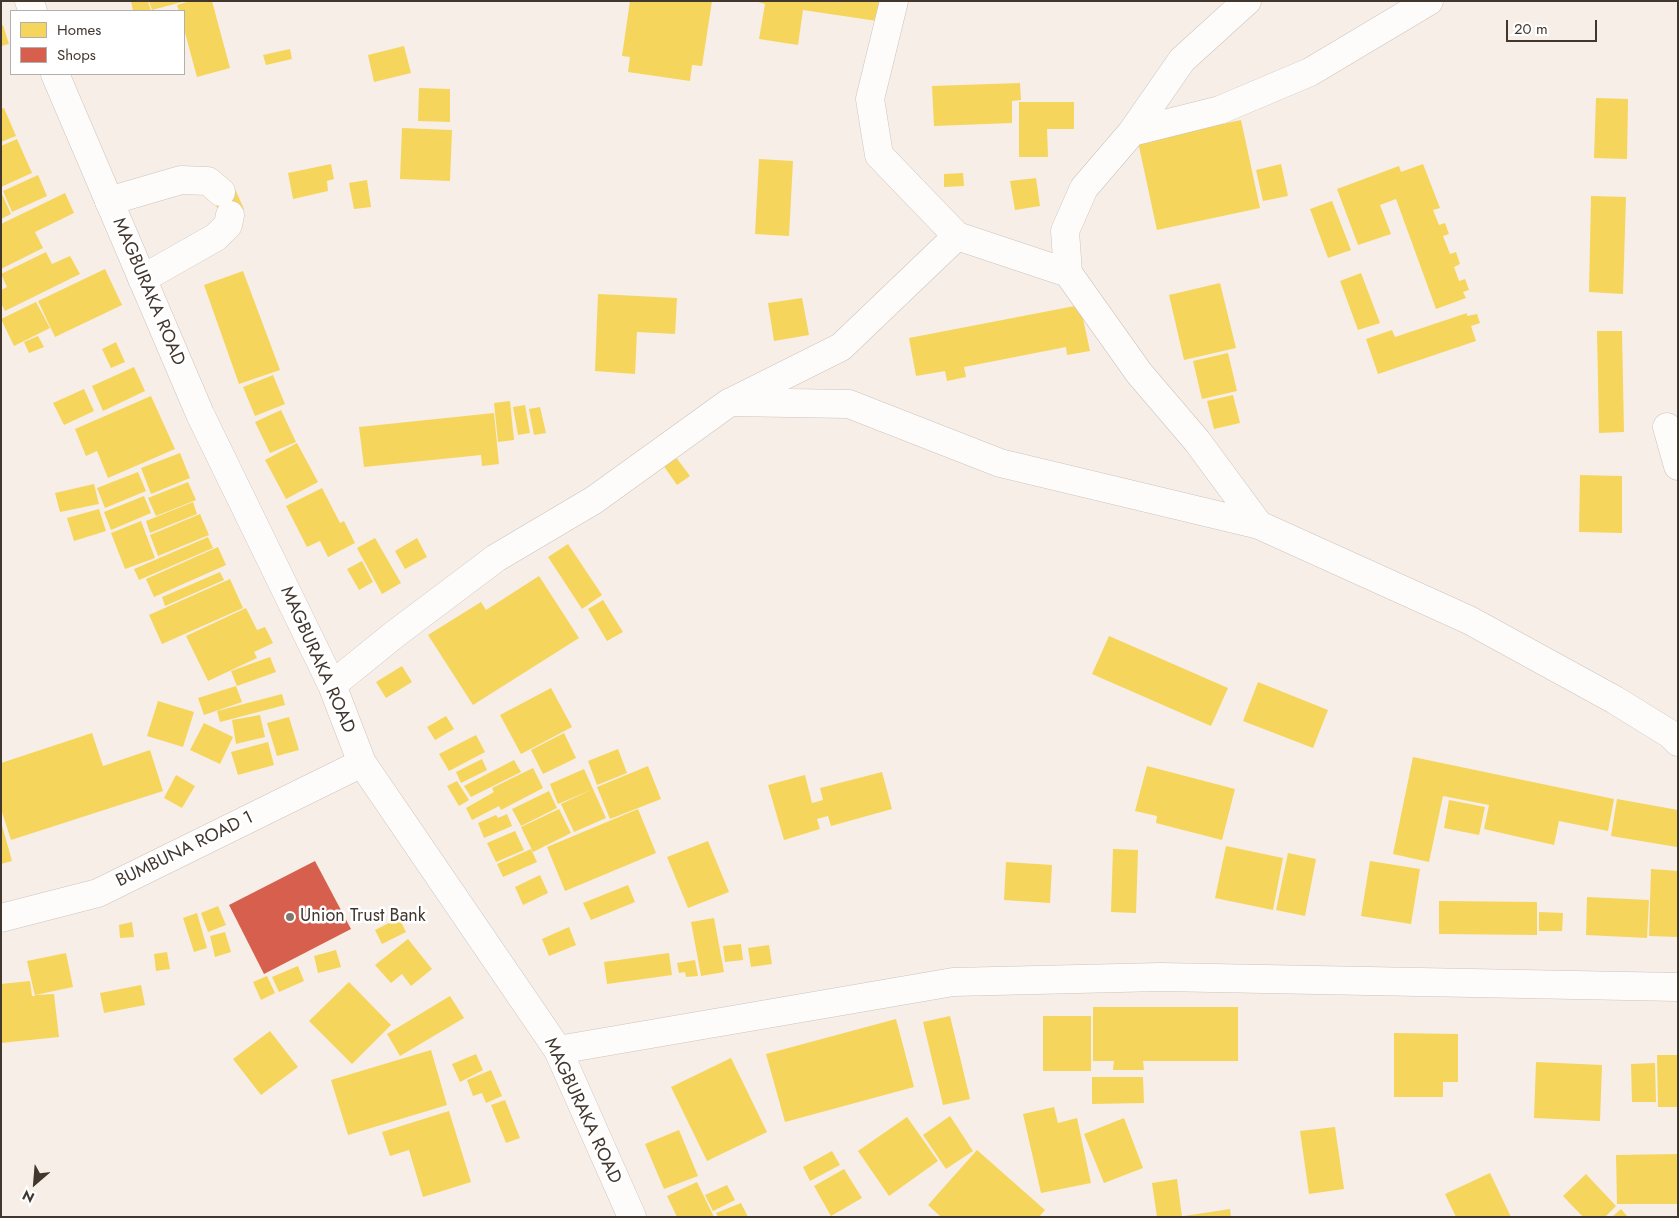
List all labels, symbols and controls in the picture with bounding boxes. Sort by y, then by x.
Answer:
legend [10,10,185,75]
scale bar [1509,10,1600,42]
text: 20 m [1514,18,1548,40]
text: Homes [57,19,101,41]
text: Shops [57,44,96,66]
street label: MAGBURAKA ROAD [107,215,189,369]
street label: MAGBURAKA ROAD [275,583,359,737]
street label: BUMBUNA ROAD 1 [113,807,257,893]
place label: Union Trust Bank [300,906,426,928]
marker: Union Trust Bank [284,911,296,923]
street label: MAGBURAKA ROAD [539,1035,625,1187]
north arrow [10,1158,60,1208]
text: N [19,1185,38,1208]

